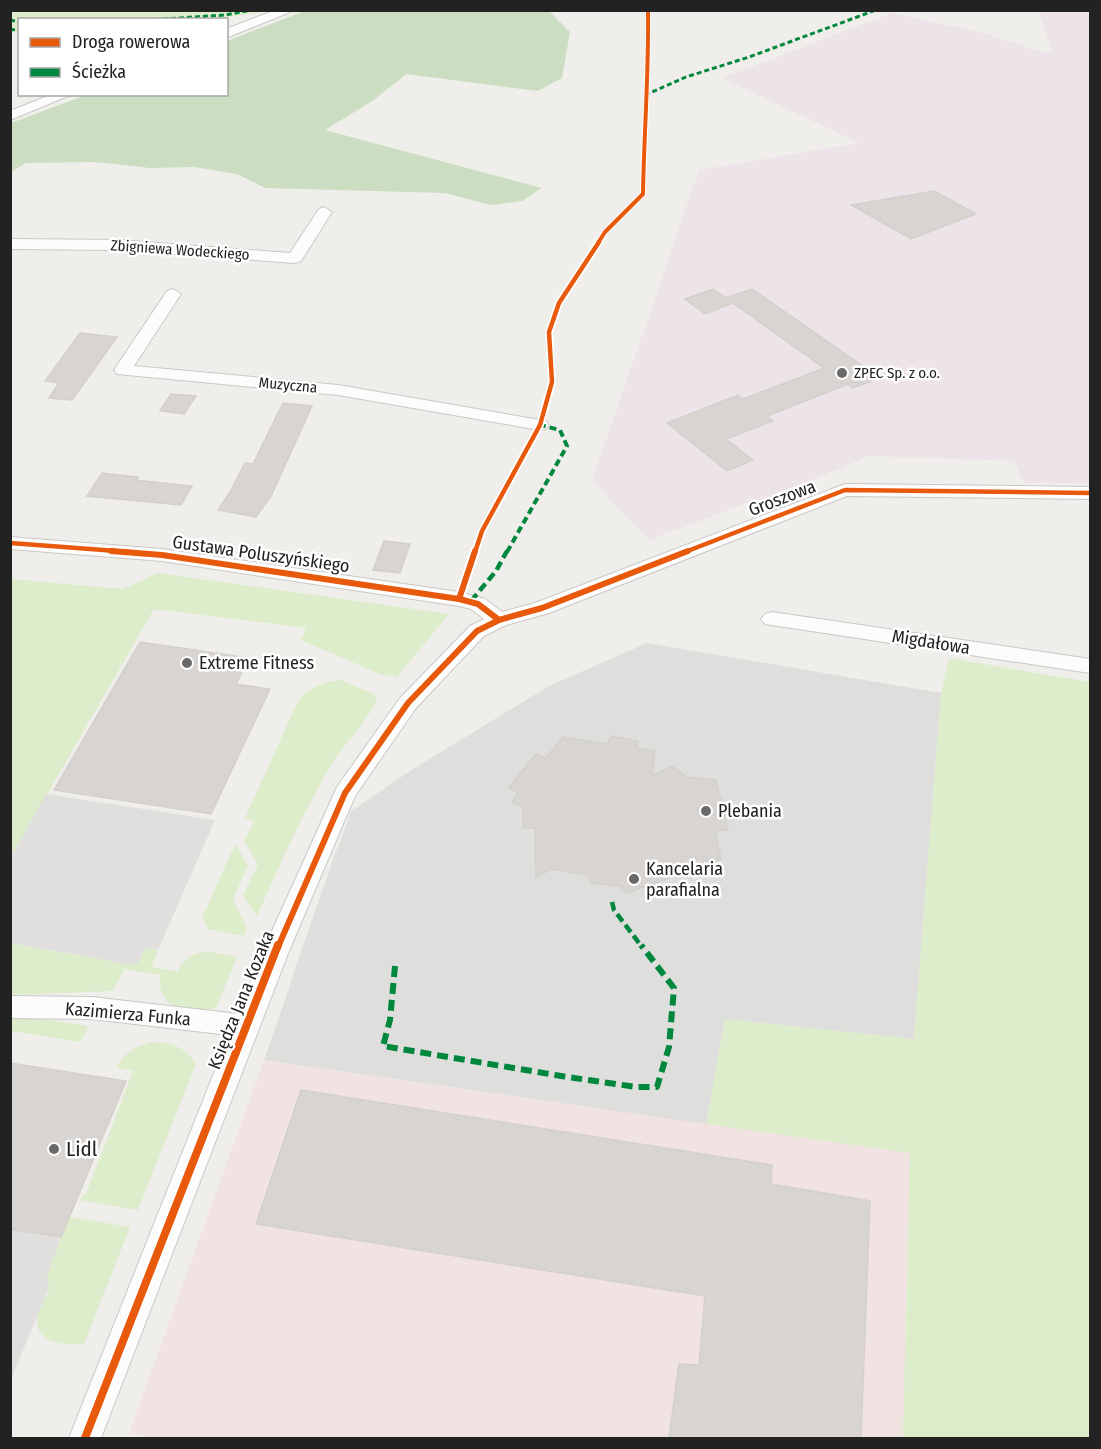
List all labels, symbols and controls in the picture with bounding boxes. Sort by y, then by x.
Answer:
legend [18,18,228,96]
text: Droga rowerowa [72,31,191,53]
text: Ścieżka [72,61,126,83]
street label: Zbigniewa Wodeckiego [110,236,250,264]
place label: ZPEC Sp. z o.o. [854,364,940,382]
marker: ZPEC Sp. z o.o. [835,366,849,380]
street label: Muzyczna [258,373,318,397]
street label: Groszowa [745,475,819,521]
street label: Gustawa Poluszyńskiego [171,531,351,577]
street label: Migdałowa [890,625,972,659]
place label: Extreme Fitness [199,652,314,674]
marker: Extreme Fitness [180,656,194,670]
place label: Plebania [718,800,782,822]
marker: Plebania [699,804,713,818]
place label: Kancelaria parafialna [646,858,723,901]
marker: Kancelaria parafialna [627,872,641,886]
street label: Księdza Jana Kozaka [203,927,279,1073]
street label: Kazimierza Funka [64,998,192,1030]
place label: Lidl [66,1136,98,1162]
marker: Lidl [47,1142,61,1156]

